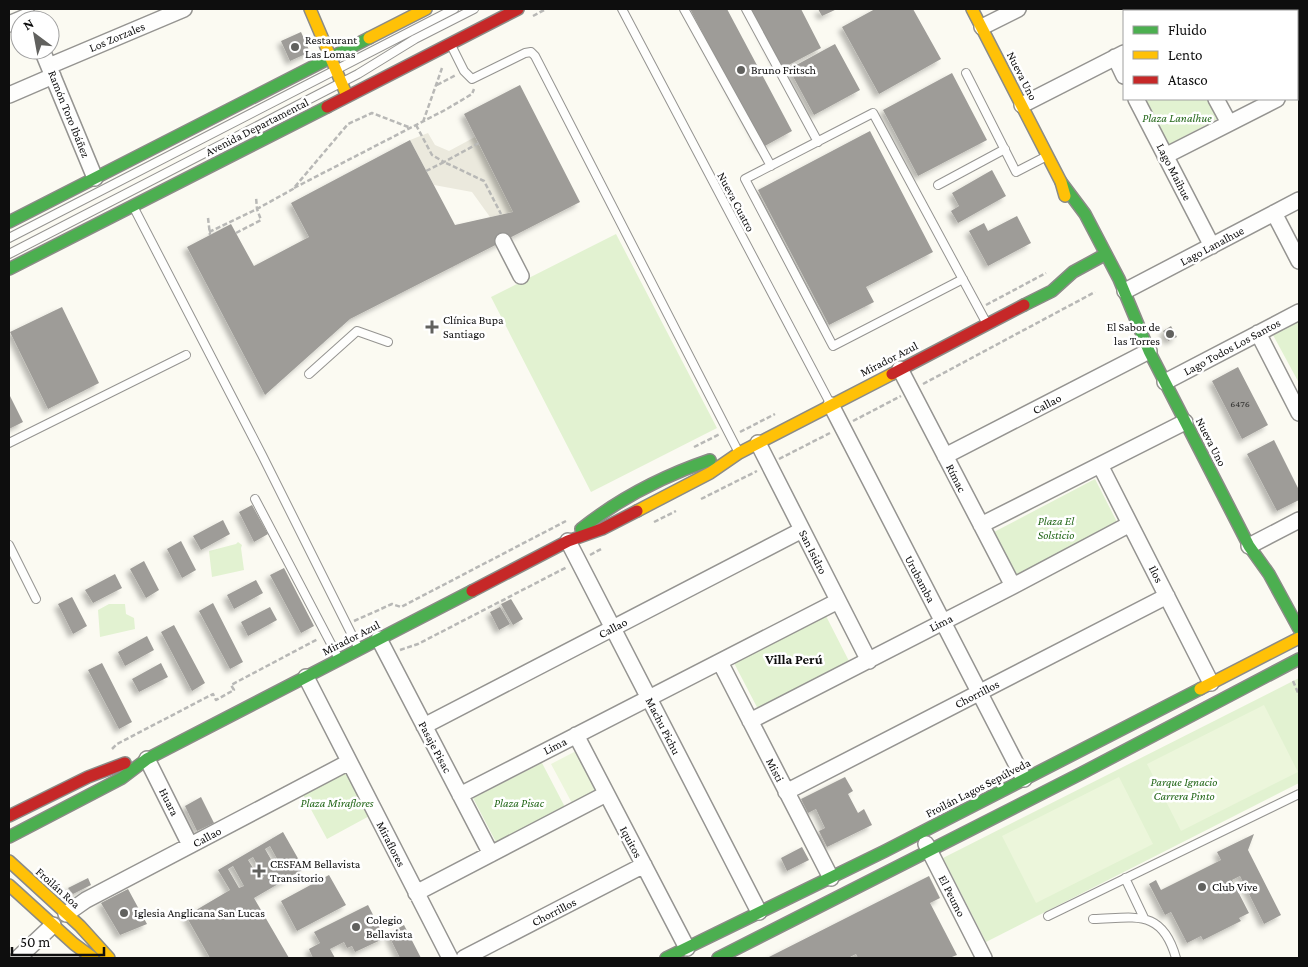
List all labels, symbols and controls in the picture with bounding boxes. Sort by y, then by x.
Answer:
north arrow [10,10,60,60]
legend [1123,10,1298,100]
text: N [20,14,37,33]
street label: Los Zorzales [87,19,147,55]
text: Fluido [1168,22,1207,38]
place label: Restaurant Las Lomas [305,33,358,61]
marker: Restaurant Las Lomas [289,41,301,53]
text: Lento [1168,47,1202,63]
street label: Nueva Uno [1004,49,1040,103]
place label: Bruno Fritsch [751,63,817,77]
marker: Bruno Fritsch [735,64,747,76]
street label: Ramón Toro Ibáñez [45,68,93,160]
text: Atasco [1168,72,1208,88]
street label: Avenida Departamental [203,95,311,159]
park label: Plaza Lanalhue [1142,111,1212,125]
street label: Lago Maihue [1154,141,1194,203]
street label: Nueva Cuatro [714,170,758,234]
street label: Lago Lanalhue [1178,223,1246,269]
place label: Clínica Bupa Santiago [443,313,504,341]
street label: Lago Todos Los Santos [1181,315,1283,378]
marker: Clínica Bupa Santiago [425,320,439,334]
place label: El Sabor de las Torres [1107,320,1160,348]
marker: El Sabor de las Torres [1164,328,1176,340]
street label: Mirador Azul [858,338,920,380]
street label: Callao [1030,391,1064,417]
house number: 6476 [1230,398,1250,409]
street label: Nueva Uno [1193,415,1229,469]
street label: Rímac [943,461,969,495]
park label: Plaza El Solsticio [1038,514,1075,542]
street label: San Isidro [796,528,830,576]
street label: Urubamba [902,553,938,605]
street label: Ilos [1146,563,1166,585]
street label: Lima [927,611,955,635]
street label: Callao [596,615,630,641]
street label: Mirador Azul [320,617,382,659]
district label: Villa Perú [764,651,823,667]
street label: Chorrillos [952,677,1002,711]
street label: Machu Pichu [643,695,684,758]
street label: Pasaje Pisac [416,719,454,775]
street label: Lima [541,734,569,758]
street label: Froilán Lagos Sepúlveda [923,755,1033,821]
street label: Misti [763,756,787,784]
park label: Parque Ignacio Carrera Pinto [1151,775,1217,803]
street label: Huara [156,786,182,819]
park label: Plaza Miraflores [301,796,374,810]
park label: Plaza Pisac [494,796,545,810]
street label: Miraflores [374,819,409,869]
street label: Callao [190,824,224,850]
street label: Iquitos [617,824,645,860]
place label: CESFAM Bellavista Transitorio [270,857,361,885]
marker: CESFAM Bellavista Transitorio [252,864,266,878]
street label: Froilán Roa [33,865,83,912]
street label: El Peumo [936,873,968,919]
place label: Club Vive [1212,880,1258,894]
marker: Club Vive [1196,881,1208,893]
street label: Chorrillos [529,895,579,929]
place label: Iglesia Anglicana San Lucas [134,906,265,920]
marker: Iglesia Anglicana San Lucas [118,907,130,919]
place label: Colegio Bellavista [366,913,413,941]
marker: Colegio Bellavista [350,921,362,933]
scale bar [12,924,105,956]
text: 50 m [20,934,50,950]

